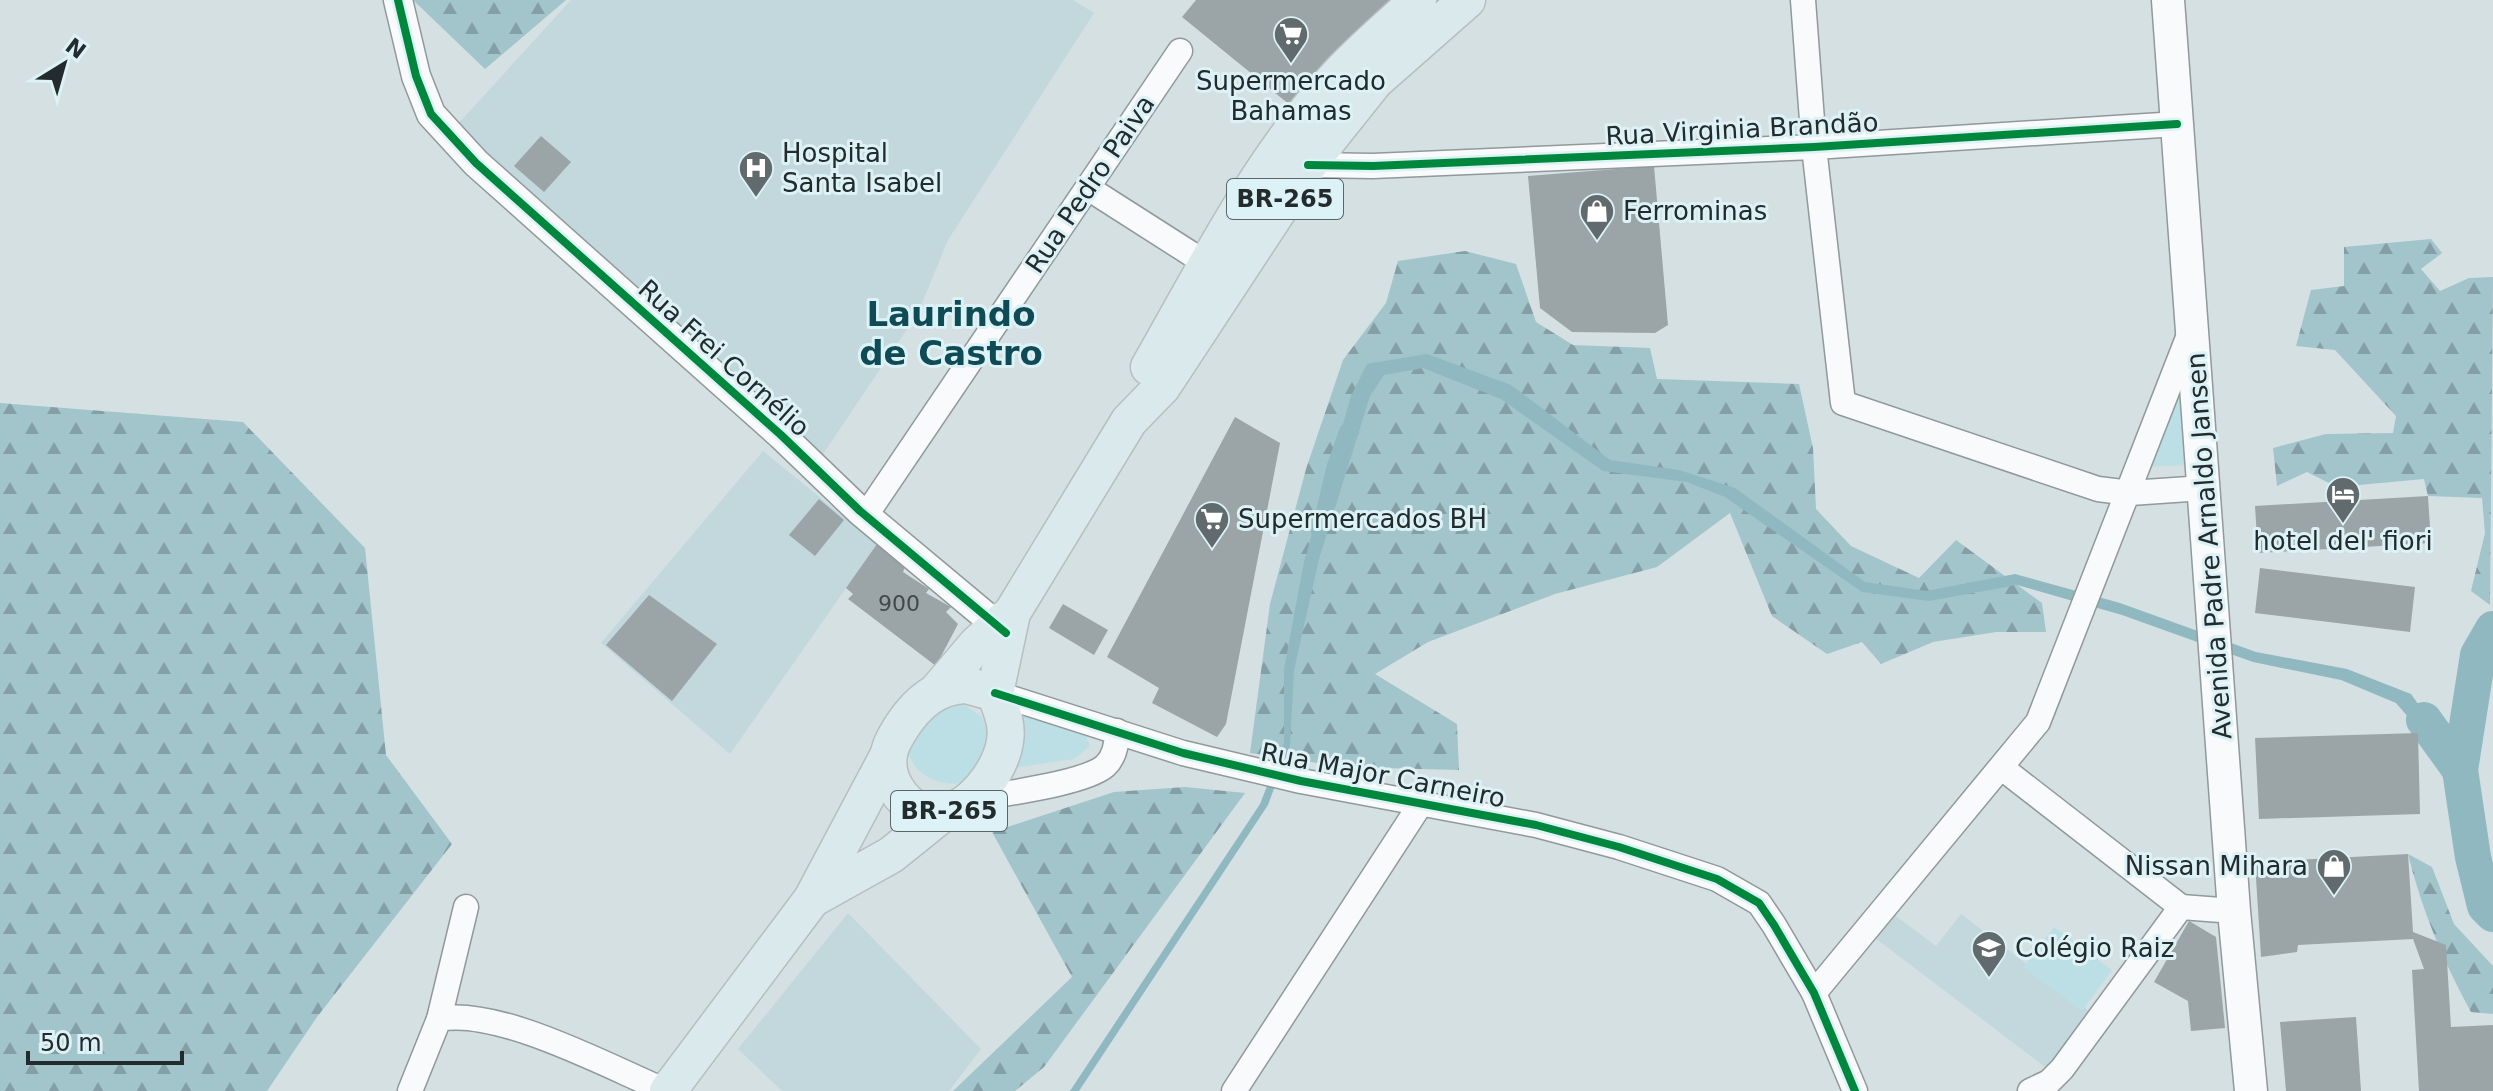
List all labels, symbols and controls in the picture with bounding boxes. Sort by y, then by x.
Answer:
supermarket icon: Supermercado Bahamas [1272,15,1310,65]
north arrow [24,24,104,104]
text: N [61,33,91,64]
place label: Supermercado Bahamas [1196,66,1386,126]
street label: Rua Pedro Paiva [1019,89,1161,279]
street label: Rua Virginia Brandão [1605,107,1879,151]
place label: Hospital Santa Isabel [782,138,942,198]
hospital icon: Hospital Santa Isabel [737,149,775,199]
road number: BR-265 [1227,179,1343,219]
shop icon: Ferrominas [1578,192,1616,242]
place label: Ferrominas [1623,196,1767,226]
street label: Rua Frei Cornélio [632,273,816,443]
district label: Laurindo de Castro [859,294,1043,373]
street label: Avenida Padre Arnaldo Jansen [2181,352,2237,740]
hotel icon: hotel del' fiori [2324,475,2362,525]
supermarket icon: Supermercados BH [1193,500,1231,550]
place label: Supermercados BH [1238,504,1487,534]
place label: hotel del' fiori [2253,526,2433,556]
house number: 900 [878,591,920,616]
street label: Rua Major Carneiro [1258,737,1508,813]
road number: BR-265 [891,791,1007,831]
shop icon: Nissan Mihara [2315,847,2353,897]
place label: Nissan Mihara [2125,851,2308,881]
school or university icon: Colégio Raiz [1970,929,2008,979]
place label: Colégio Raiz [2015,933,2174,963]
scale bar [28,1015,182,1065]
text: 50 m [40,1029,102,1057]

